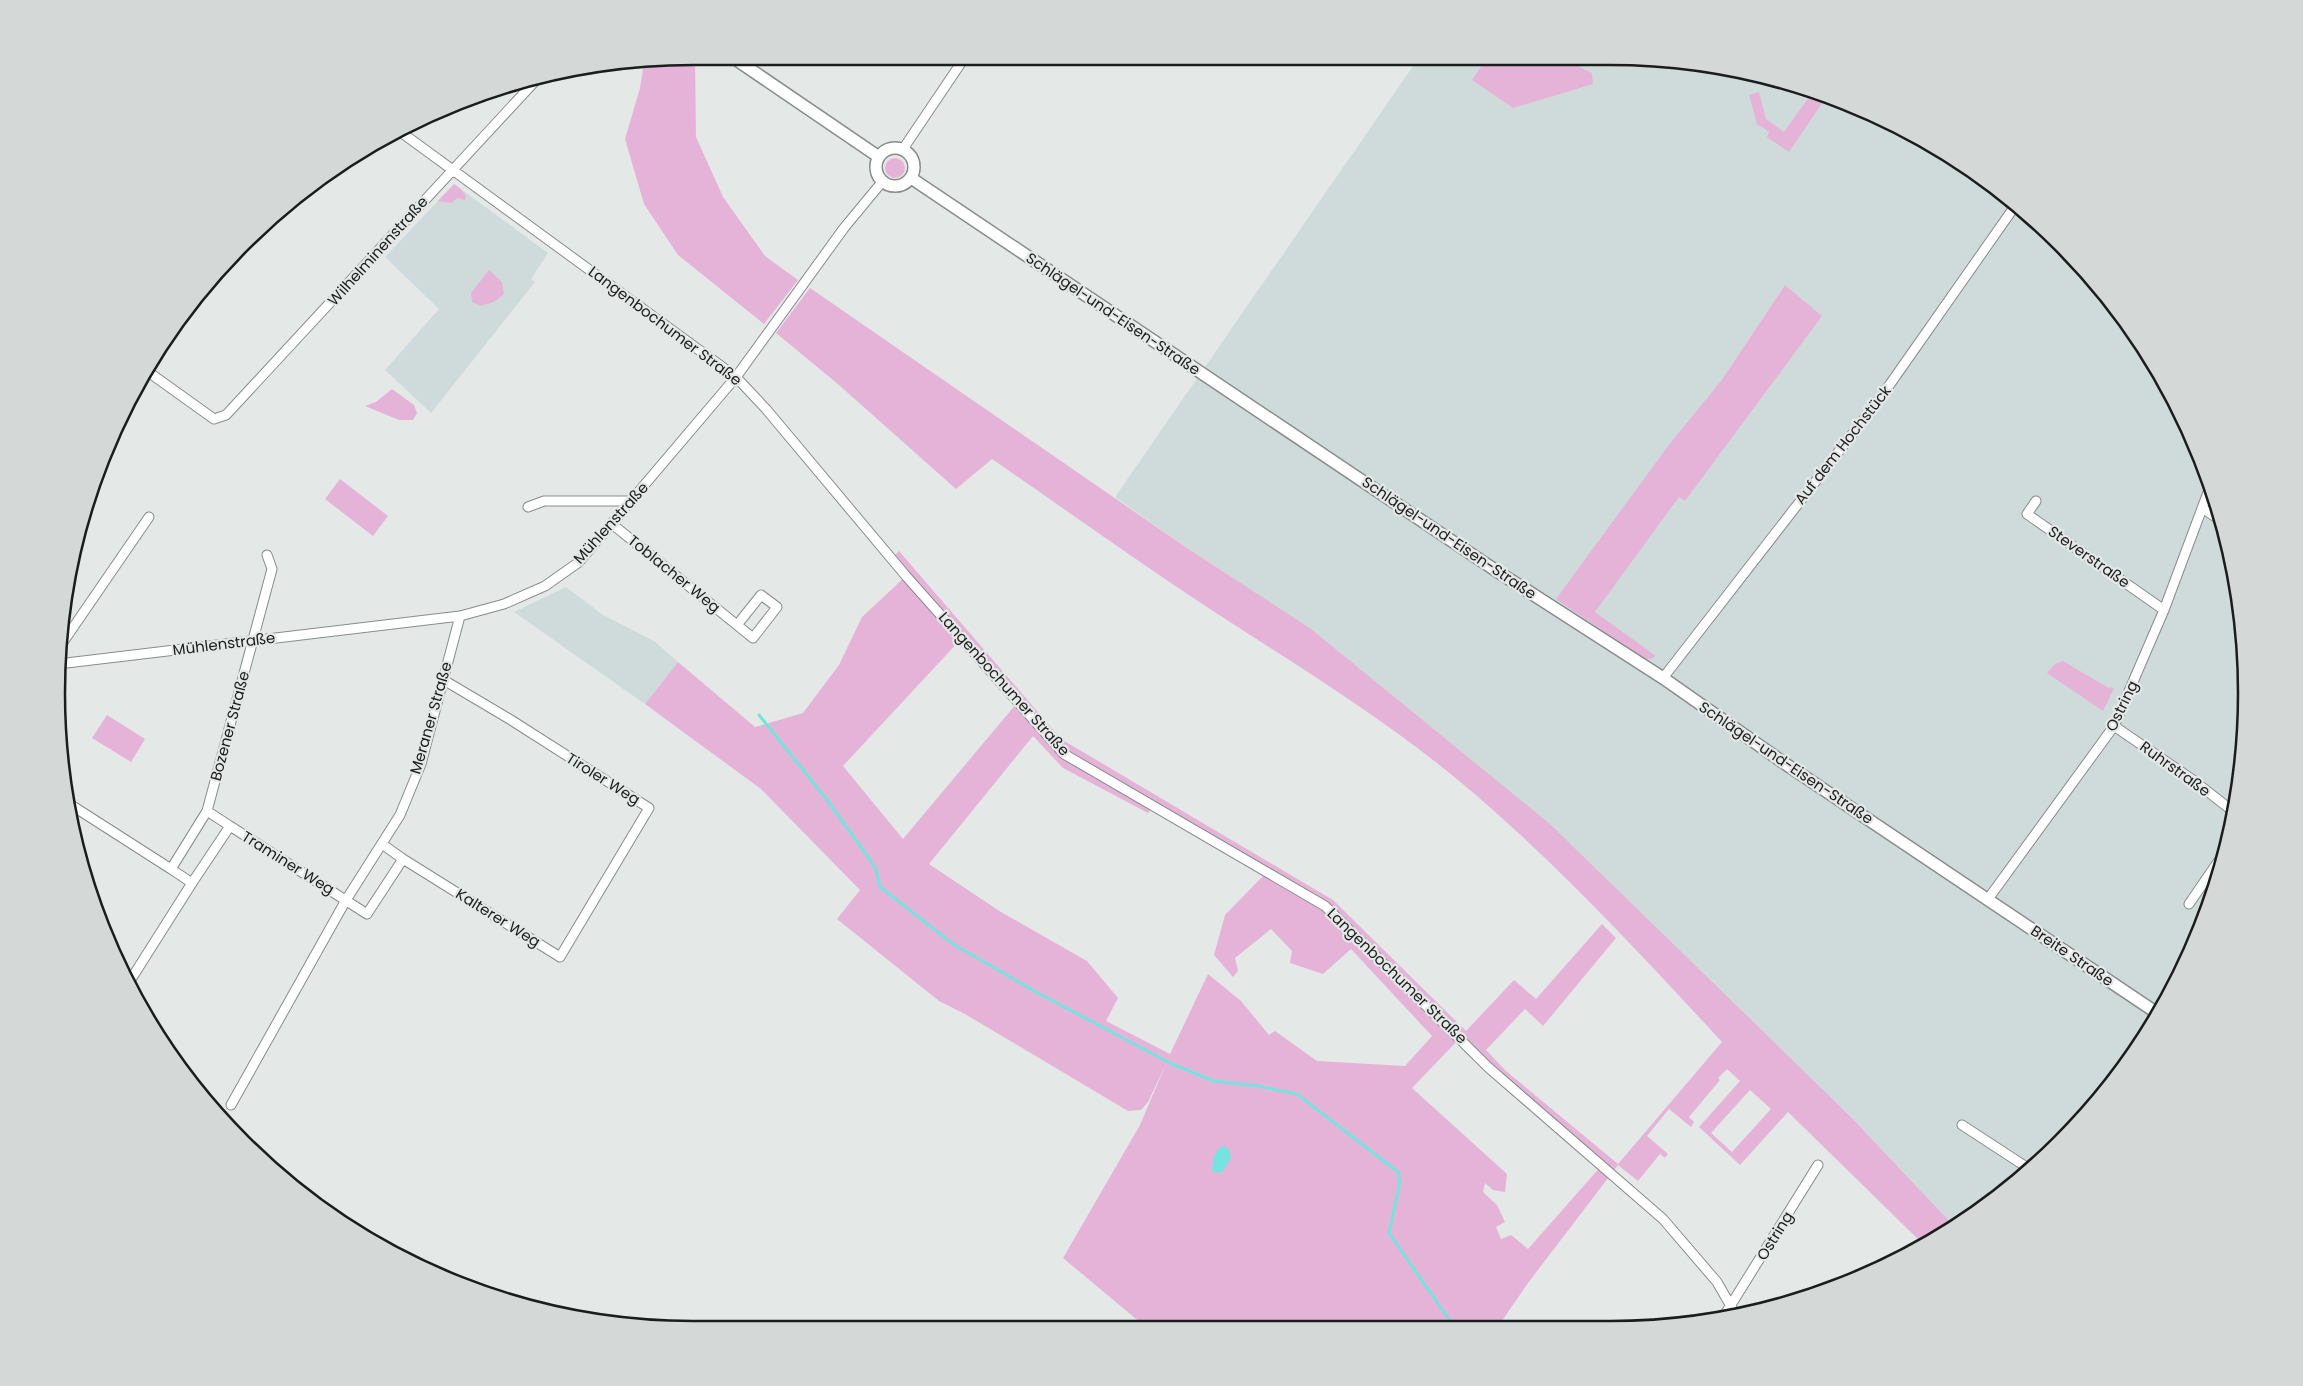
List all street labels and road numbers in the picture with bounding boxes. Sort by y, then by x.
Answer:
street label: Wilhelminenstraße [323,191,433,310]
street label: Schlägel-und-Eisen-Straße [1022,247,1205,380]
street label: Langenbochumer Straße [584,261,746,390]
street label: Auf dem Hochstück [1789,381,1896,509]
street label: Schlägel-und-Eisen-Straße [1358,471,1541,604]
street label: Mühlenstraße [568,477,653,568]
street label: Steverstraße [2044,521,2134,593]
street label: Toblacher Weg [624,530,725,617]
street label: Langenbochumer Straße [934,607,1075,760]
street label: Mühlenstraße [171,627,276,660]
street label: Meraner Straße [404,659,457,776]
street label: Bozener Straße [205,669,254,783]
street label: Ostring [2100,677,2143,735]
street label: Schlägel-und-Eisen-Straße [1695,696,1878,829]
street label: Ruhrstraße [2136,736,2215,801]
street label: Tiroler Weg [562,748,644,810]
street label: Traminer Weg [238,826,339,899]
street label: Kalterer Weg [452,883,545,952]
street label: Langenbochumer Straße [1323,903,1472,1048]
street label: Breite Straße [2027,920,2118,991]
street label: Ostring [1751,1207,1798,1264]

